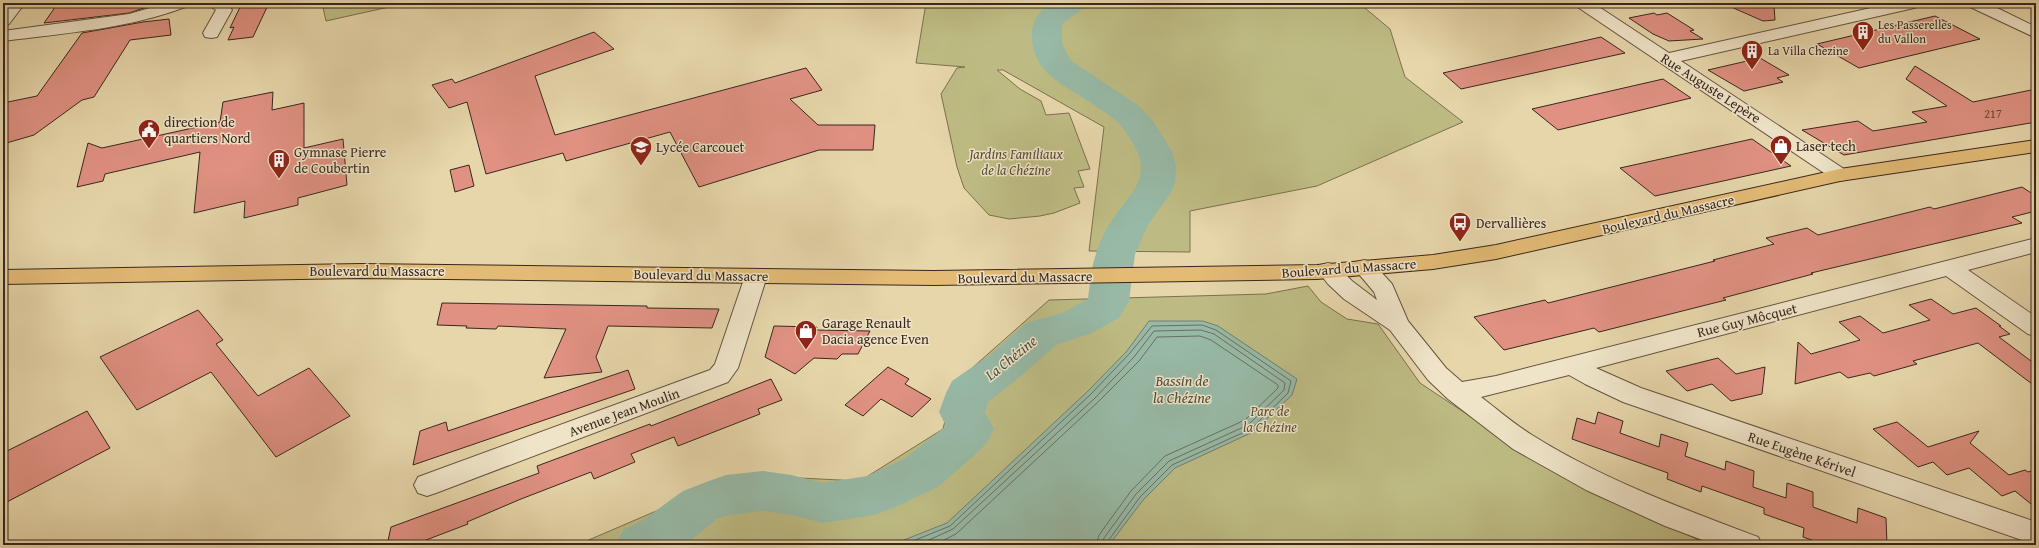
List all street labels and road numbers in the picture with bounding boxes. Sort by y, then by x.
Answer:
street label: Rue Auguste Lepère [1657,48,1765,128]
street label: Boulevard du Massacre [1600,189,1736,239]
street label: Boulevard du Massacre [1281,253,1417,283]
street label: Boulevard du Massacre [310,261,445,281]
street label: Boulevard du Massacre [633,264,769,286]
street label: Boulevard du Massacre [957,266,1093,288]
street label: Rue Guy Môcquet [1695,298,1799,342]
street label: Avenue Jean Moulin [566,383,682,441]
street label: Rue Eugène Kérivel [1745,426,1859,482]

